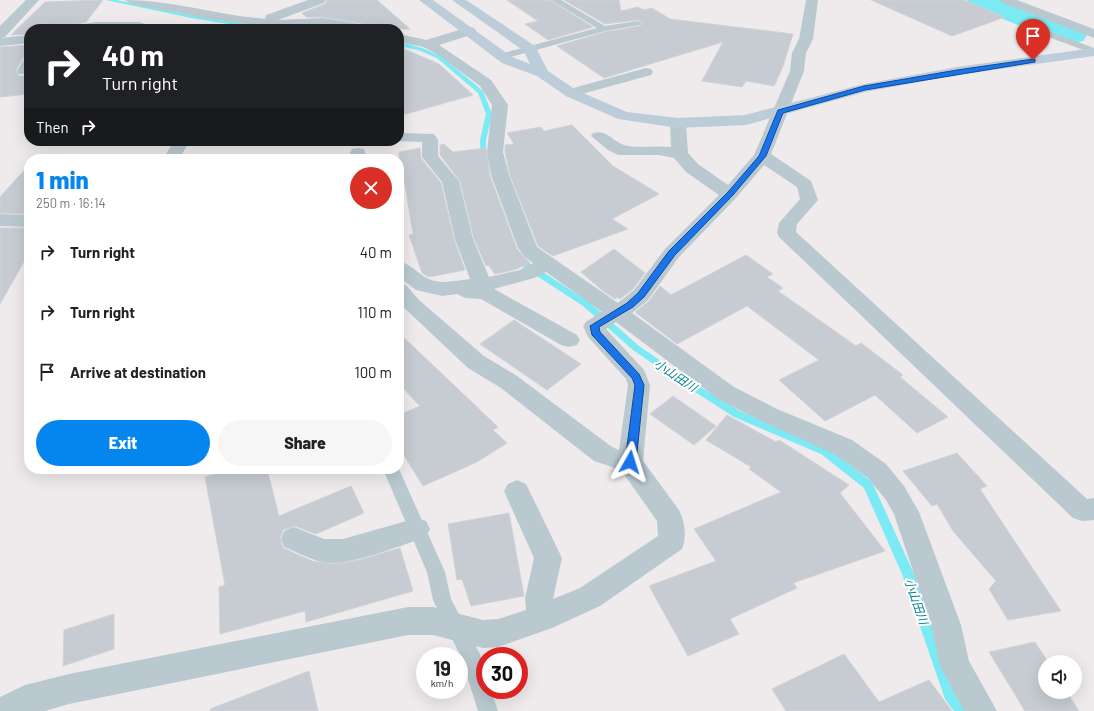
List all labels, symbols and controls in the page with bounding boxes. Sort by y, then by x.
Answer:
pin [1016,19,1050,60]
icon: arrive [1022,25,1044,47]
text: 40 m [102,38,164,72]
icon: right [36,40,88,92]
text: Turn right [102,72,178,94]
icon: right [77,116,99,138]
text: Then [36,118,69,136]
text: 1 min [36,165,89,194]
button: close [350,167,392,209]
text: 250 m · 16:14 [36,195,106,211]
icon: right [36,241,58,263]
text: Turn right [70,243,135,261]
text: 40 m [360,243,392,261]
icon: right [36,301,58,323]
text: Turn right [70,303,135,321]
text: 110 m [358,303,392,321]
water label: 小山田川 [652,356,701,395]
icon: arrive [36,361,58,383]
text: Arrive at destination [70,363,206,381]
text: 100 m [354,363,392,381]
button: Exit [36,420,210,466]
button: Share [218,420,392,466]
position arrow [609,441,651,483]
water label: 小山田川 [903,576,932,628]
speed limit sign: 30 [476,647,528,699]
map controls [1038,655,1082,699]
button: sound [1038,655,1082,699]
text: 19 [433,656,451,680]
text: km/h [431,677,453,689]

